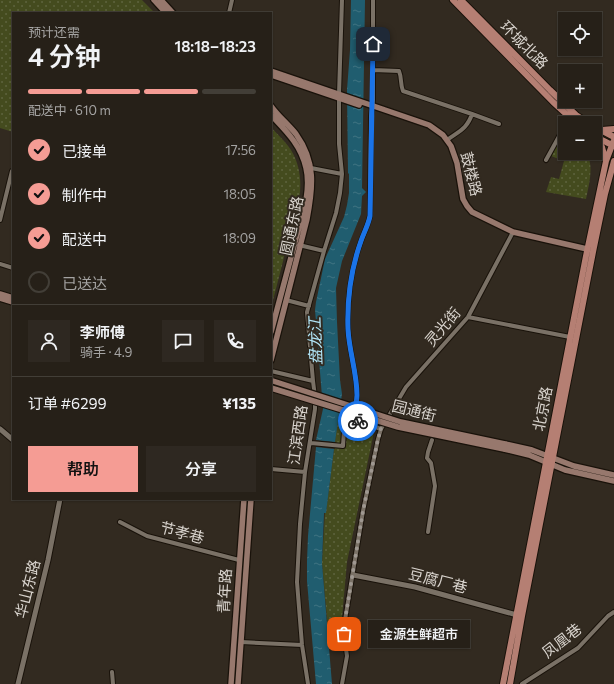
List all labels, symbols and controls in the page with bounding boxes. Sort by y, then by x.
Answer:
map controls [558,12,602,160]
button: locate [558,12,602,56]
street label: 环城北路 [497,17,552,72]
text: 预计还需 [28,24,80,40]
pin [356,27,390,61]
icon: home [362,33,384,55]
text: 18:18–18:23 [174,37,256,55]
text: 4 分钟 [28,40,101,71]
button: + [558,64,602,108]
text: 配送中 · 610 m [28,102,111,118]
button: − [558,116,602,160]
icon: check [28,139,50,161]
text: 已接单 [62,142,107,160]
text: 17:56 [225,142,256,158]
street label: 鼓楼路 [458,150,486,198]
icon: check [28,183,50,205]
text: 制作中 [62,186,107,204]
text: 18:05 [224,186,256,202]
street label: 圆通东路 [276,195,306,257]
icon: check [28,227,50,249]
text: 配送中 [62,230,107,248]
text: 18:09 [223,230,256,246]
text: 已送达 [62,274,107,292]
street label: 灵光街 [421,303,464,349]
water label: 盘龙江 [304,315,325,365]
button: person [28,320,70,362]
button: chat [162,320,204,362]
button: phone [214,320,256,362]
text: 李师傅 [80,323,125,341]
text: 骑手 · 4.9 [80,344,133,360]
street label: 北京路 [529,385,555,433]
text: 订单 #6299 [28,394,107,412]
text: ¥135 [222,394,256,412]
street label: 园通街 [390,396,438,424]
courier [338,401,378,441]
street label: 江滨西路 [284,404,310,466]
icon: bike [347,410,369,432]
button: 帮助 [28,446,138,492]
button: 分享 [146,446,256,492]
street label: 节孝巷 [158,518,206,547]
street label: 华山东路 [11,557,43,620]
street label: 豆腐厂巷 [407,564,470,596]
street label: 青年路 [214,568,234,614]
pin [327,617,361,651]
street label: 凤凰巷 [538,619,585,661]
callout: 金源生鲜超市 [368,620,470,648]
icon: bag [333,623,355,645]
text: 金源生鲜超市 [380,626,458,642]

